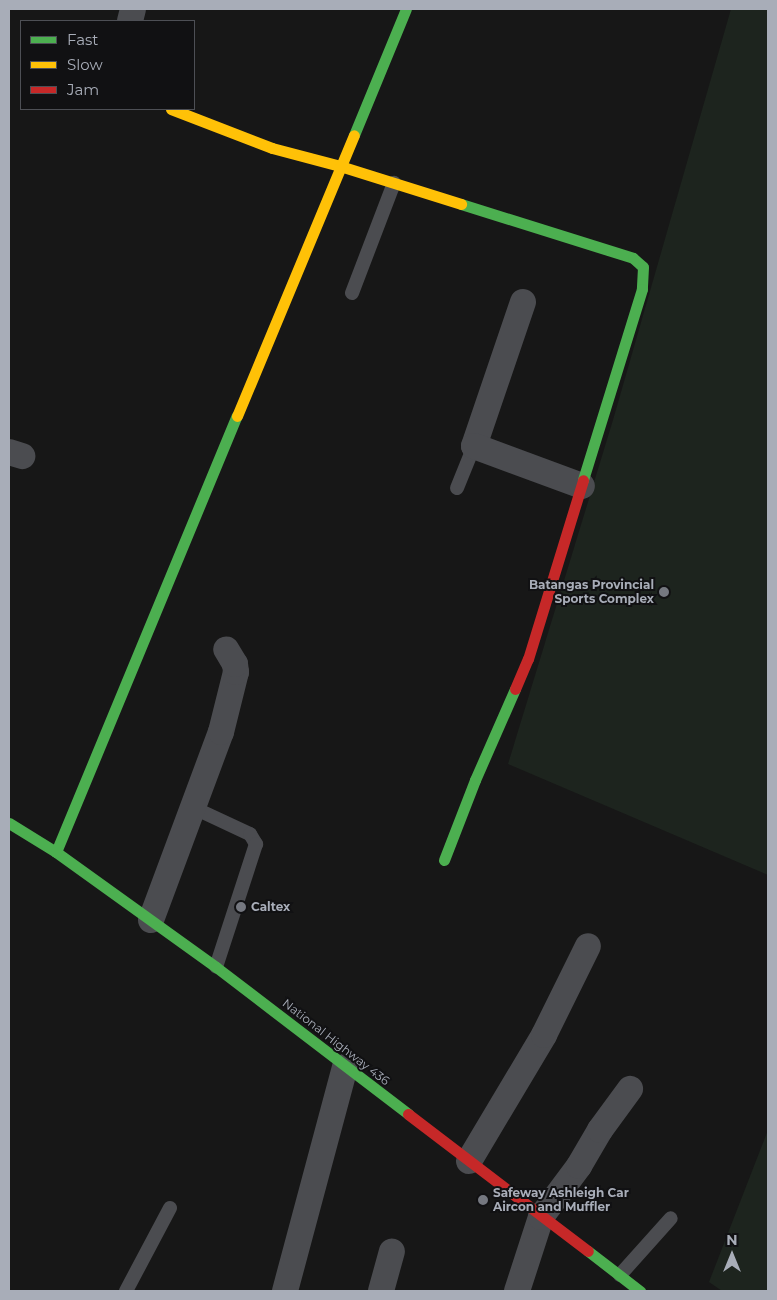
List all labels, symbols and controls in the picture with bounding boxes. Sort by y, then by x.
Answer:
legend [20,20,195,110]
text: Fast [67,30,98,49]
text: Slow [67,55,103,74]
text: Jam [67,80,99,99]
place label: Batangas Provincial Sports Complex [529,578,654,606]
marker: Batangas Provincial Sports Complex [658,586,670,598]
place label: Caltex [251,900,290,914]
marker: Caltex [235,901,247,913]
street label: National Highway 436 [280,996,392,1088]
place label: Safeway Ashleigh Car Aircon and Muffler [493,1186,629,1214]
marker: Safeway Ashleigh Car Aircon and Muffler [477,1194,489,1206]
north arrow [707,1230,757,1280]
text: N [726,1231,738,1249]

